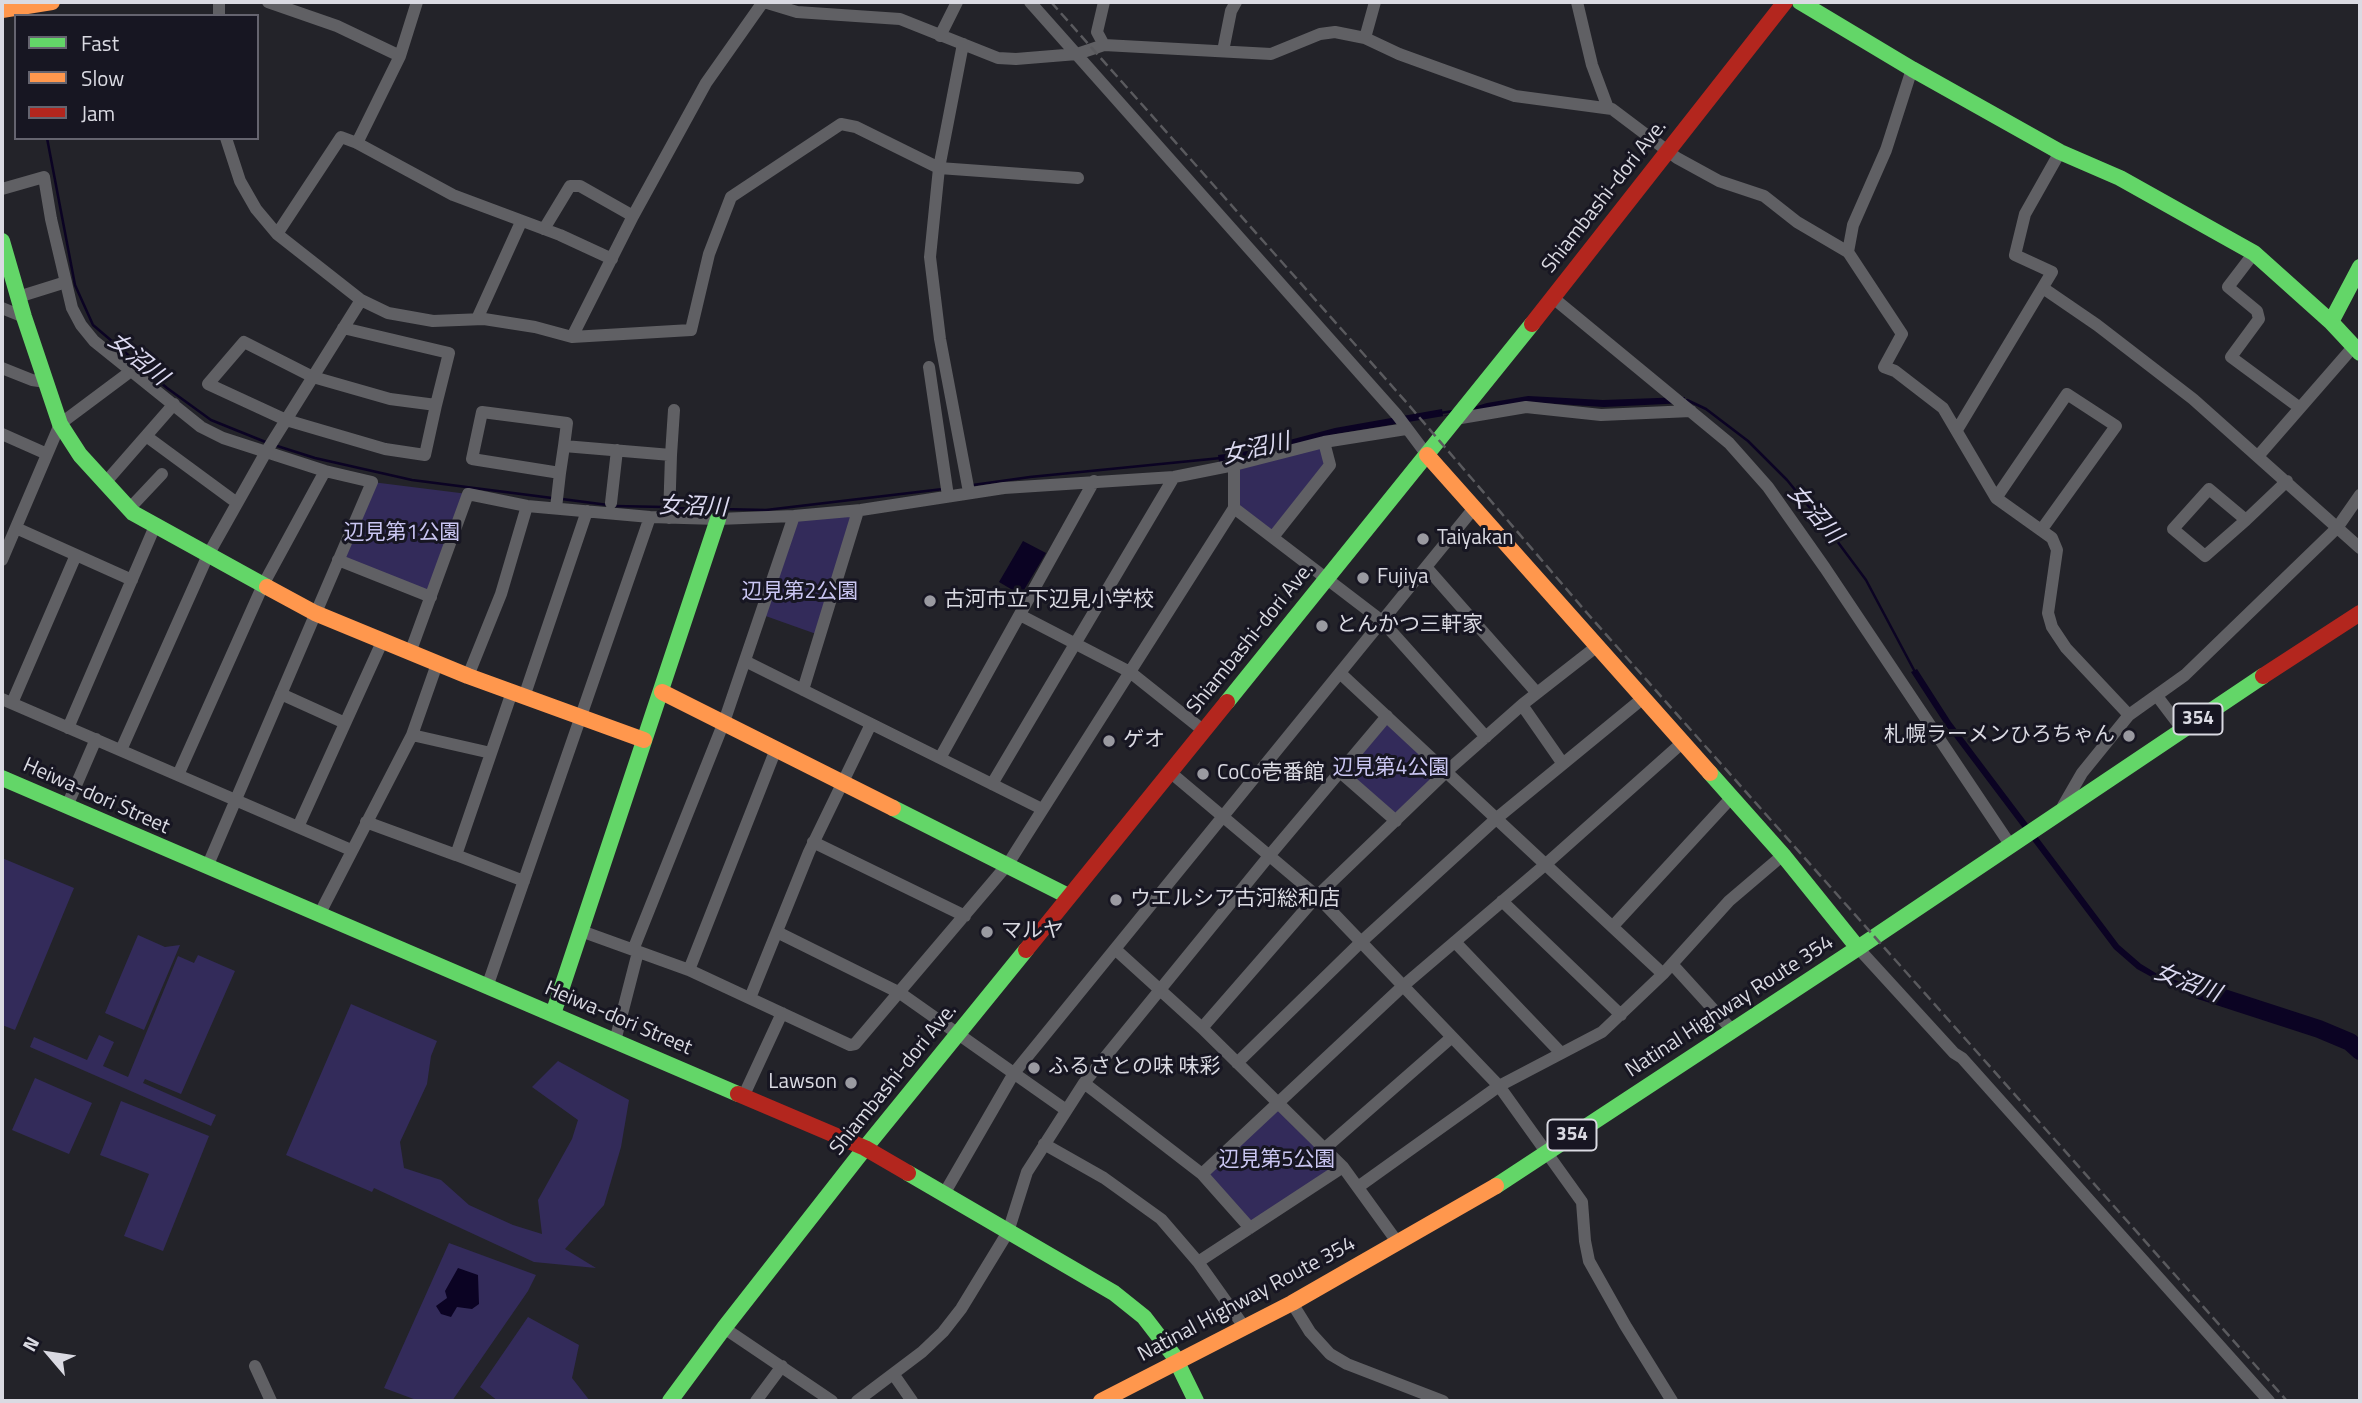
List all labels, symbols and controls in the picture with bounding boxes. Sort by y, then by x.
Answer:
legend [14,14,259,140]
text: Fast [81,27,119,59]
text: Slow [81,62,124,94]
text: Jam [81,97,115,129]
street label: Shiambashi-dori Ave. [1537,115,1673,279]
water label: 女沼川 [102,328,172,392]
water label: 女沼川 [1219,429,1293,471]
water label: 女沼川 [1781,480,1847,550]
water label: 女沼川 [658,493,728,523]
park label: 辺見第1公園 [344,521,460,547]
place label: Taiyakan [1437,526,1514,552]
marker: Taiyakan [1415,531,1431,547]
street label: Shiambashi-dori Ave. [1182,558,1320,720]
place label: Fujiya [1377,565,1428,591]
marker: Fujiya [1355,570,1371,586]
park label: 辺見第2公園 [742,580,858,606]
place label: 古河市立下辺見小学校 [944,588,1154,614]
marker: 古河市立下辺見小学校 [922,593,938,609]
place label: とんかつ三軒家 [1336,613,1483,639]
marker: とんかつ三軒家 [1314,618,1330,634]
road number: 354 [2174,704,2222,734]
place label: 札幌ラーメンひろちゃん [1884,723,2115,749]
place label: ゲオ [1123,728,1165,754]
marker: 札幌ラーメンひろちゃん [2121,728,2137,744]
marker: ゲオ [1101,733,1117,749]
street label: Heiwa-dori Street [19,753,173,841]
park label: 辺見第4公園 [1333,756,1449,782]
place label: CoCo壱番館 [1217,761,1325,787]
marker: CoCo壱番館 [1195,766,1211,782]
place label: ウエルシア古河総和店 [1130,887,1340,913]
marker: ウエルシア古河総和店 [1108,892,1124,908]
place label: マルヤ [1001,919,1064,945]
marker: マルヤ [979,924,995,940]
street label: Natinal Highway Route 354 [1621,930,1839,1084]
water label: 女沼川 [2150,959,2224,1009]
street label: Heiwa-dori Street [540,977,696,1061]
street label: Shiambashi-dori Ave. [825,999,963,1161]
place label: ふるさとの味 味彩 [1048,1055,1221,1081]
marker: ふるさとの味 味彩 [1026,1060,1042,1076]
place label: Lawson [768,1070,837,1096]
marker: Lawson [843,1075,859,1091]
road number: 354 [1548,1120,1596,1150]
park label: 辺見第5公園 [1219,1148,1335,1174]
street label: Natinal Highway Route 354 [1134,1232,1360,1368]
north arrow [14,1319,84,1389]
text: N [14,1331,46,1356]

